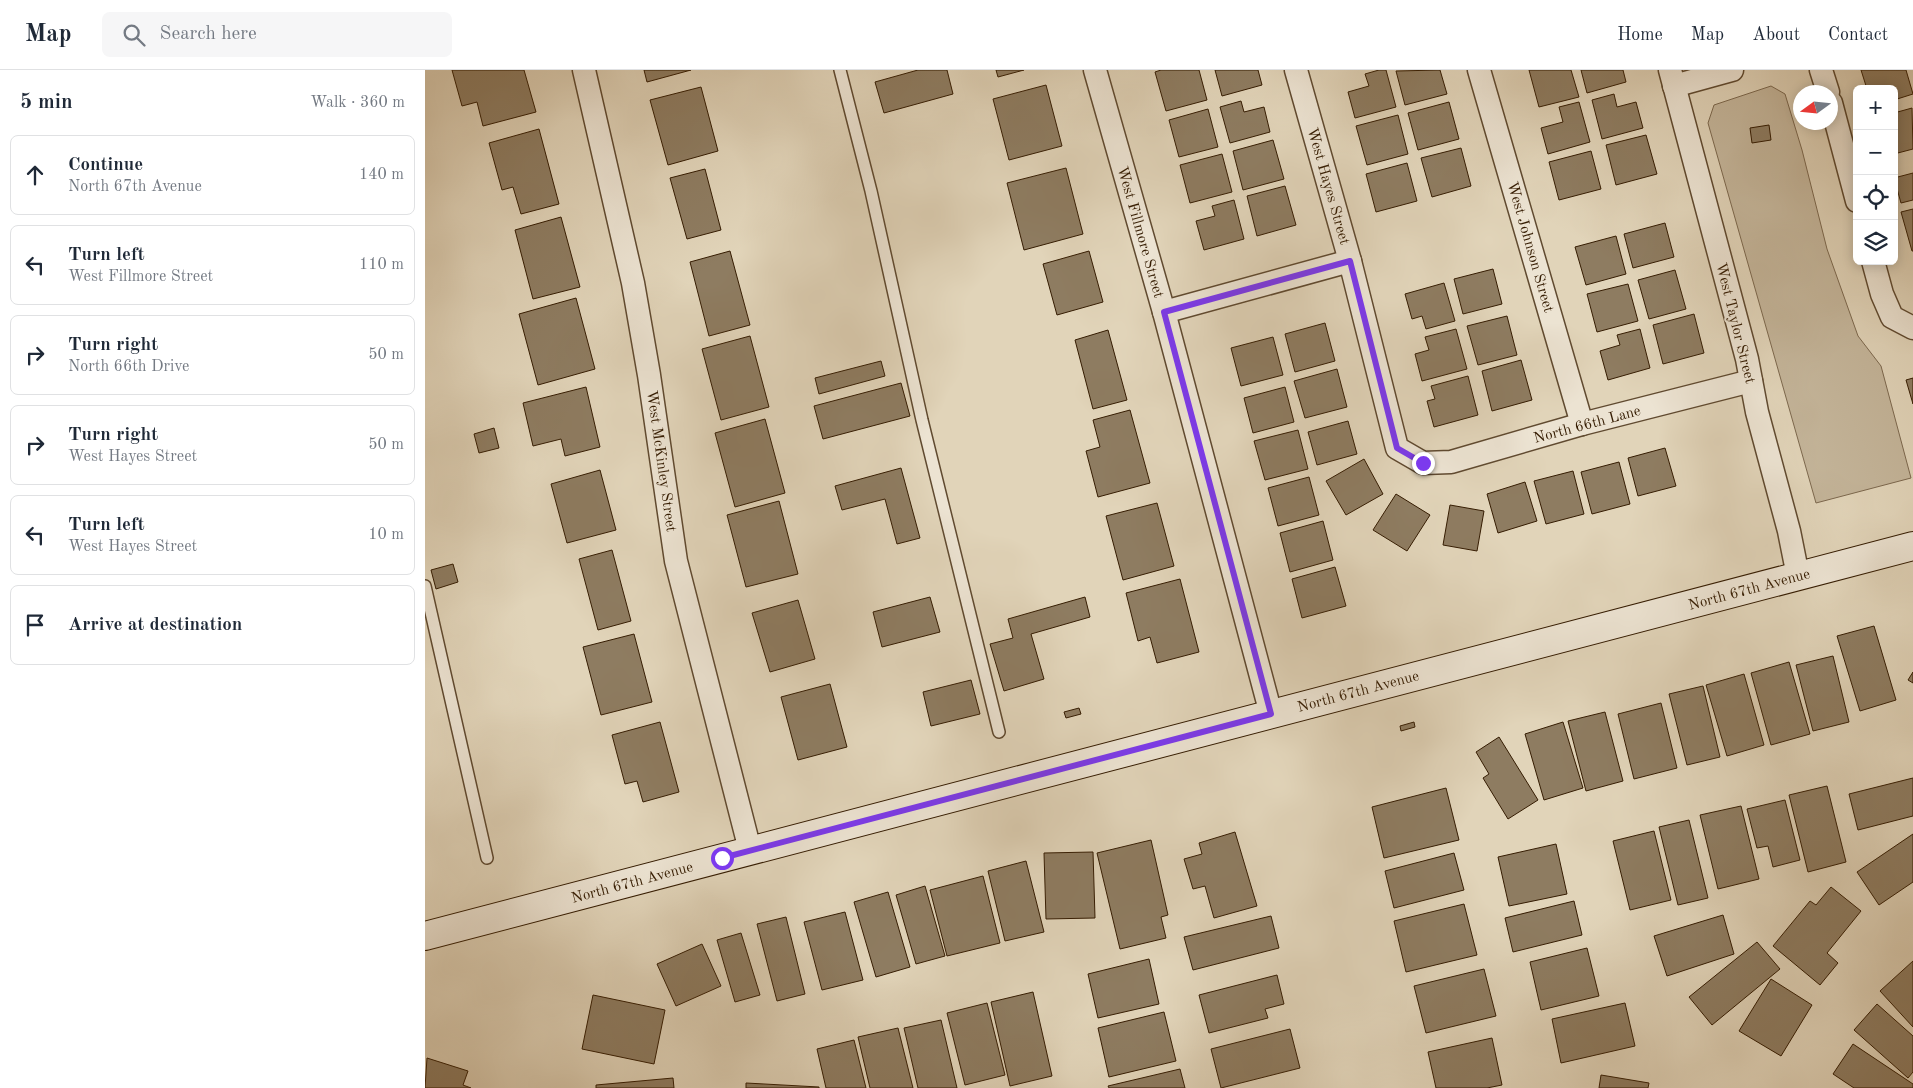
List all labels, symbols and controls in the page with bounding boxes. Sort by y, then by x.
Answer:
search box [102,12,452,57]
icon: search [120,21,148,49]
text: Map [25,23,72,47]
text: Search here [160,25,257,44]
text: Home [1617,26,1663,44]
text: Map [1691,26,1724,44]
text: About [1752,26,1800,44]
text: Contact [1828,26,1888,44]
north arrow [1793,85,1838,130]
map controls [1853,85,1898,265]
button: + [1853,85,1898,130]
text: 5 min [20,92,73,113]
text: Walk · 360 m [310,95,405,111]
street label: West Hayes Street [1304,126,1351,247]
button: − [1853,130,1898,175]
text: Continue [68,156,143,175]
icon: ahead [21,161,49,189]
street label: West Fillmore Street [1114,165,1166,300]
text: 140 m [359,167,404,183]
button: locate [1853,175,1898,220]
text: North 67th Avenue [68,179,202,195]
street label: West Johnson Street [1504,180,1555,314]
button: layers [1853,220,1898,265]
text: Turn left [68,246,145,265]
icon: left [21,251,49,279]
text: 110 m [359,257,404,273]
street label: West Taylor Street [1712,261,1757,385]
text: West Fillmore Street [68,269,213,285]
text: Turn right [68,336,158,355]
icon: right [21,341,49,369]
text: 50 m [368,347,404,363]
text: North 66th Drive [68,359,189,375]
street label: West McKinley Street [643,389,678,533]
street label: North 66th Lane [1532,404,1643,447]
text: Turn right [68,426,158,445]
icon: right [21,431,49,459]
text: 50 m [368,437,404,453]
text: West Hayes Street [68,449,197,465]
route end [1412,452,1435,475]
text: Turn left [68,516,145,535]
icon: left [21,521,49,549]
text: 10 m [368,527,404,543]
text: West Hayes Street [68,539,197,555]
street label: North 67th Avenue [1687,567,1812,614]
icon: arrive [21,611,49,639]
text: Arrive at destination [68,616,242,635]
street label: North 67th Avenue [1296,669,1421,716]
route start [711,847,734,870]
street label: North 67th Avenue [570,860,695,907]

